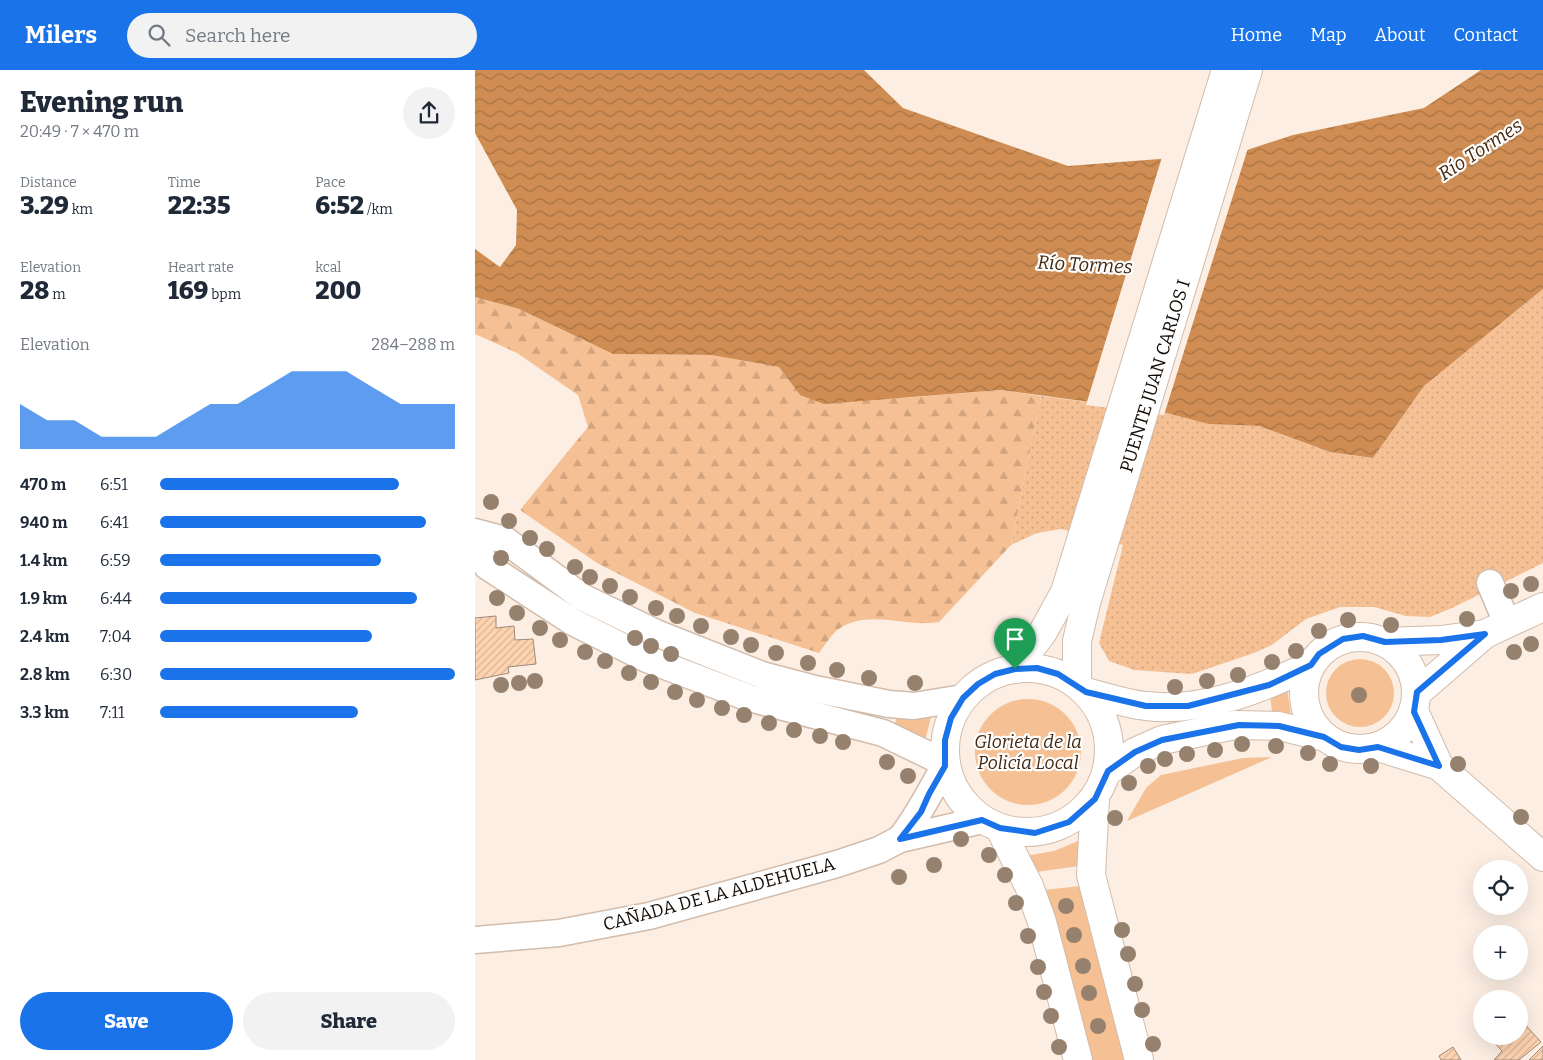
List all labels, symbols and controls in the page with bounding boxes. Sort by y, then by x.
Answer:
search box [127,13,477,58]
text: Milers [25,21,97,49]
icon: search [145,21,173,49]
text: Search here [185,24,291,47]
text: Home [1231,24,1282,46]
text: Map [1310,24,1346,46]
text: About [1374,24,1425,46]
text: Contact [1453,24,1518,46]
text: Evening run [20,86,183,119]
button: share [403,87,455,139]
water label: Río Tormes [1434,114,1527,185]
text: 20:49 · 7 × 470 m [20,122,139,141]
text: Distance [20,174,77,191]
text: Time [168,174,201,191]
text: Pace [315,174,346,191]
text: 3.29 [20,191,69,221]
text: 22:35 [168,191,231,221]
text: 6:52 [315,191,364,221]
text: km [69,201,93,218]
text: /km [364,201,393,218]
water label: Río Tormes [1037,251,1133,278]
text: Elevation [20,259,81,276]
text: Heart rate [168,259,234,276]
text: kcal [315,259,341,276]
text: 28 [20,276,49,306]
text: 169 [168,276,208,306]
text: 200 [315,276,361,306]
street label: PUENTE JUAN CARLOS I [1115,277,1195,475]
text: m [49,286,66,303]
text: bpm [208,286,241,303]
text: Elevation [20,335,90,354]
text: 284–288 m [371,335,455,354]
text: 470 m [20,475,66,494]
text: 6:51 [100,475,128,494]
text: 940 m [20,513,68,532]
text: 6:41 [100,513,129,532]
text: 1.4 km [20,551,68,570]
text: 6:59 [100,551,131,570]
text: 1.9 km [20,589,67,608]
text: 6:44 [100,589,132,608]
pin [994,618,1036,669]
icon: arrive [1001,625,1029,653]
text: 2.4 km [20,627,70,646]
text: 7:04 [100,627,131,646]
text: 2.8 km [20,665,70,684]
text: 6:30 [100,665,132,684]
text: 3.3 km [20,703,69,722]
text: 7:11 [100,703,124,722]
park label: Glorieta de la Policía Local [974,731,1082,774]
street label: CAÑADA DE LA ALDEHUELA [601,852,838,936]
map controls [1473,860,1528,1045]
button: locate [1473,860,1528,915]
button: + [1473,925,1528,980]
button: − [1473,990,1528,1045]
button: Save [20,992,233,1050]
button: Share [243,992,455,1050]

